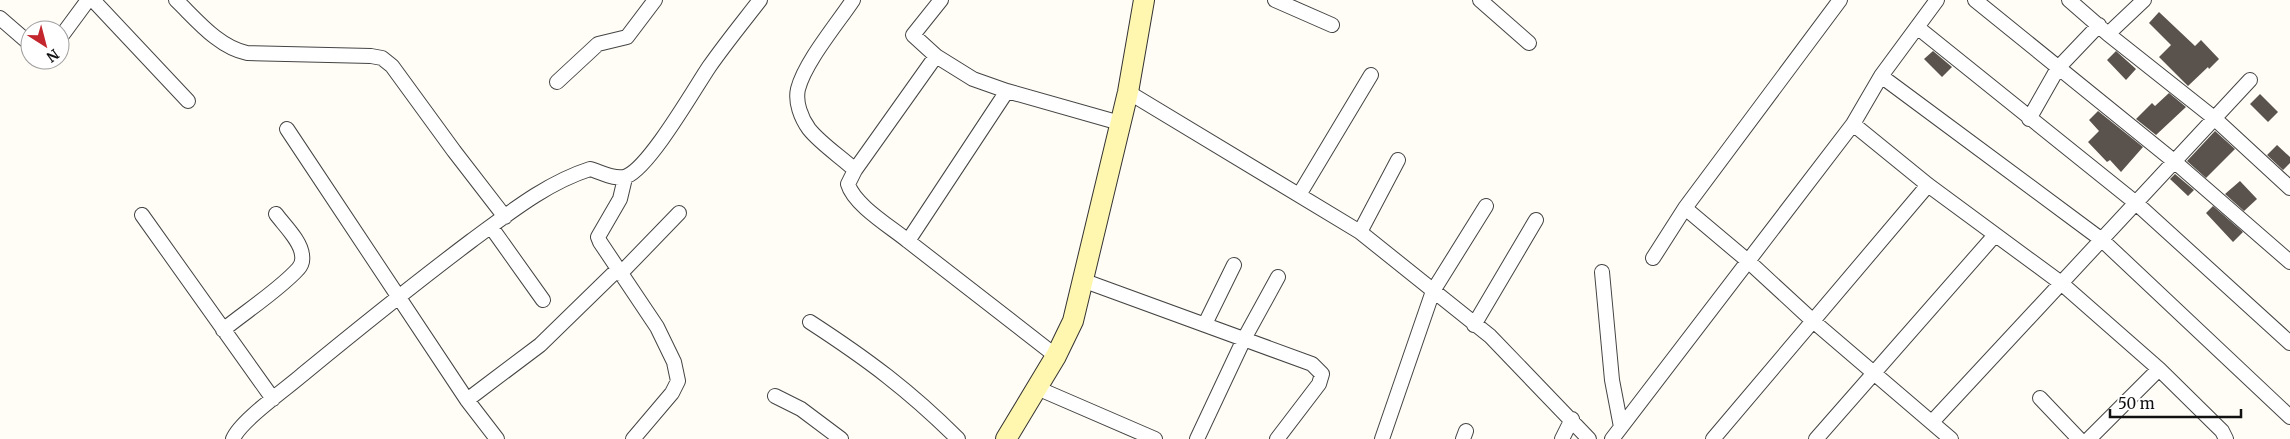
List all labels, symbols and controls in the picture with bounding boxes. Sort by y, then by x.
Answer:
north arrow [20,20,70,70]
text: N [43,45,62,66]
scale bar [2110,386,2241,418]
text: 50 m [2118,394,2155,413]

